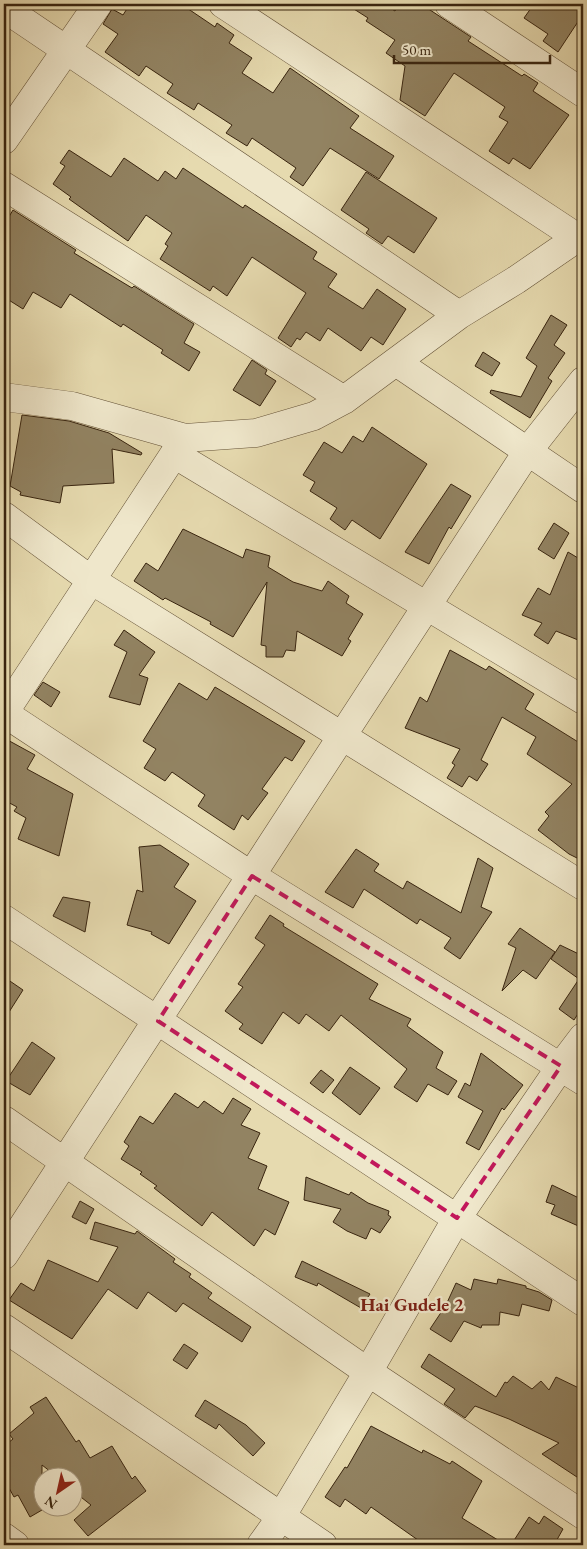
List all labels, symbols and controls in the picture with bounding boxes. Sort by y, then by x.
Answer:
scale bar [394,32,551,64]
text: 50 m [402,40,431,59]
district label: Hai Gudele 2 [360,1292,464,1317]
north arrow [32,1466,82,1516]
text: N [40,1492,60,1513]

